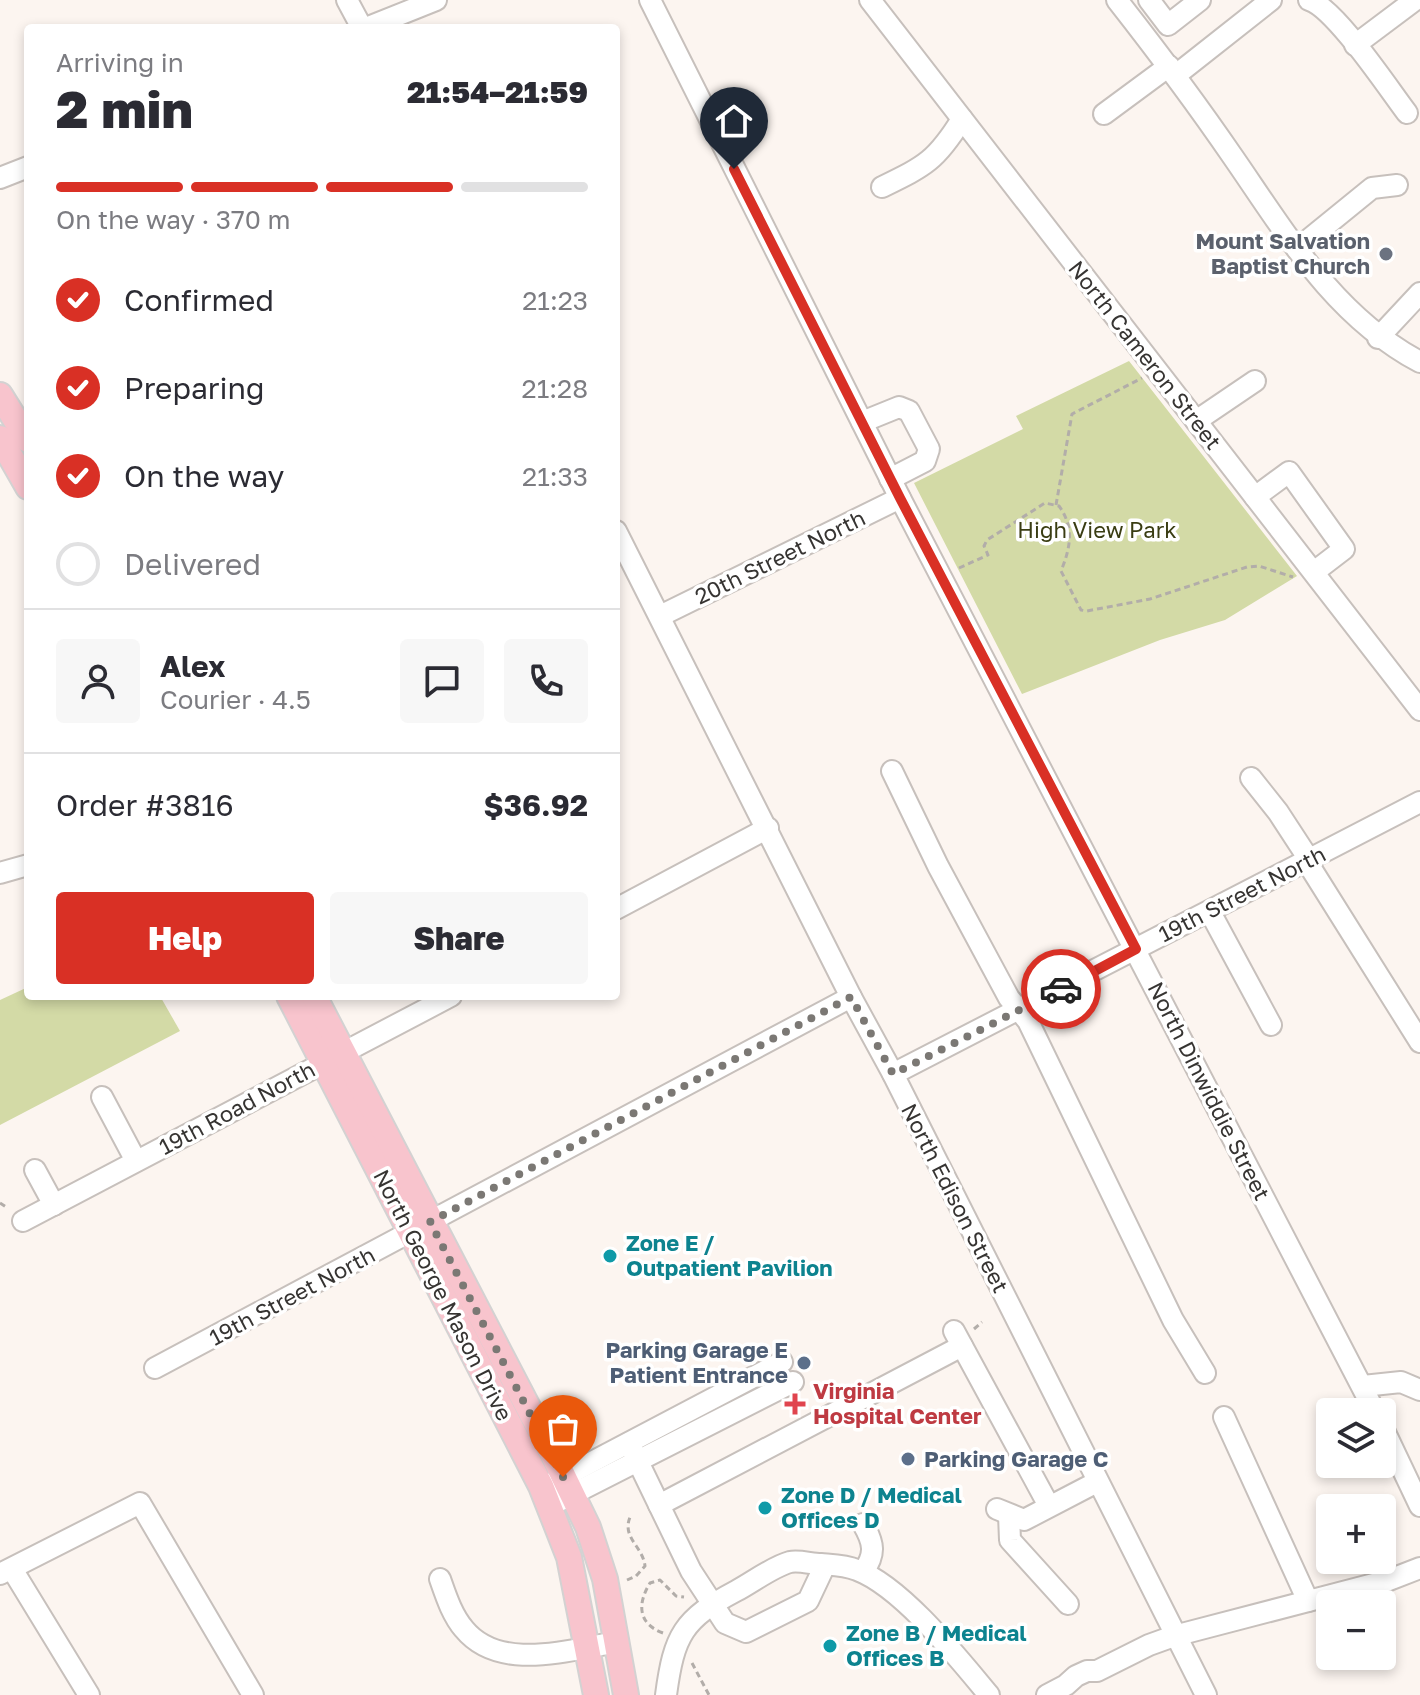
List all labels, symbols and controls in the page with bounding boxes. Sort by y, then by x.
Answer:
text: Arriving in [56,47,184,78]
text: 21:54–21:59 [407,74,588,110]
text: 2 min [56,77,193,139]
pin [700,87,768,169]
icon: home [712,99,756,143]
text: On the way · 370 m [56,204,290,235]
place label: Mount Salvation Baptist Church [1196,227,1370,279]
marker: Mount Salvation Baptist Church [1377,245,1395,263]
street label: North Cameron Street [1063,255,1227,454]
icon: check [56,278,100,322]
text: Confirmed [124,282,274,318]
text: 21:23 [522,285,588,316]
icon: check [56,366,100,410]
text: Preparing [124,370,265,406]
text: 21:28 [522,373,588,404]
icon: check [56,454,100,498]
text: On the way [124,458,284,494]
text: 21:33 [522,461,588,492]
street label: 20th Street North [690,504,869,609]
park label: High View Park [1017,516,1177,543]
text: Delivered [124,546,261,582]
button: person [56,639,140,723]
button: chat [400,639,484,723]
button: phone [504,639,588,723]
text: Alex [160,648,225,684]
text: Courier · 4.5 [160,684,311,715]
text: Order #3816 [56,787,234,823]
text: $36.92 [484,787,588,823]
street label: 19th Street North [1154,840,1330,947]
button: Help [56,892,314,984]
button: Share [330,892,588,984]
courier [1021,949,1101,1029]
icon: car [1039,967,1083,1011]
street label: North Dinwiddie Street [1143,977,1276,1204]
street label: 19th Road North [154,1055,319,1160]
street label: North Edison Street [896,1099,1015,1297]
street label: North George Mason Drive [368,1165,519,1425]
place label: Zone E / Outpatient Pavilion [626,1229,833,1281]
street label: 19th Street North [204,1241,379,1351]
marker: Zone E / Outpatient Pavilion [601,1247,619,1265]
place label: Parking Garage E Patient Entrance [605,1336,788,1388]
marker: Parking Garage E Patient Entrance [795,1354,813,1372]
place label: Virginia Hospital Center [813,1377,982,1429]
marker: Virginia Hospital Center [784,1393,806,1415]
pin [529,1395,597,1477]
map controls [1316,1398,1396,1670]
button: layers [1316,1398,1396,1478]
icon: bag [541,1407,585,1451]
place label: Parking Garage C [924,1445,1108,1472]
marker: Parking Garage C [899,1450,917,1468]
place label: Zone D / Medical Offices D [781,1481,962,1533]
button: + [1316,1494,1396,1574]
marker: Zone D / Medical Offices D [756,1499,774,1517]
button: − [1316,1590,1396,1670]
place label: Zone B / Medical Offices B [846,1619,1027,1671]
marker: Zone B / Medical Offices B [821,1637,839,1655]

